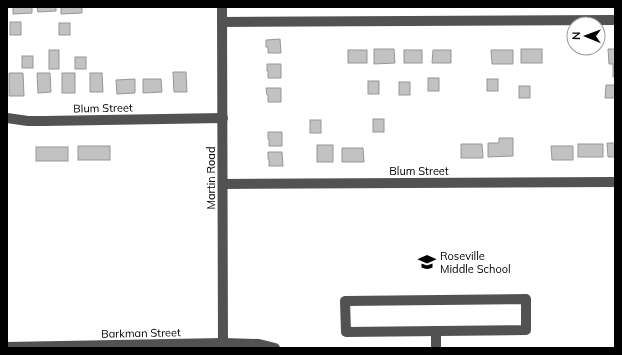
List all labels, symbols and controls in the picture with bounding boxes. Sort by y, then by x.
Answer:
north arrow [566,16,606,56]
text: N [569,32,583,40]
street label: Blum Street [73,100,133,116]
street label: Martin Road [204,146,218,210]
street label: Blum Street [389,164,449,178]
place label: Roseville Middle School [440,249,511,276]
school or university icon: Roseville Middle School [417,252,437,272]
street label: Barkman Street [101,325,181,341]

